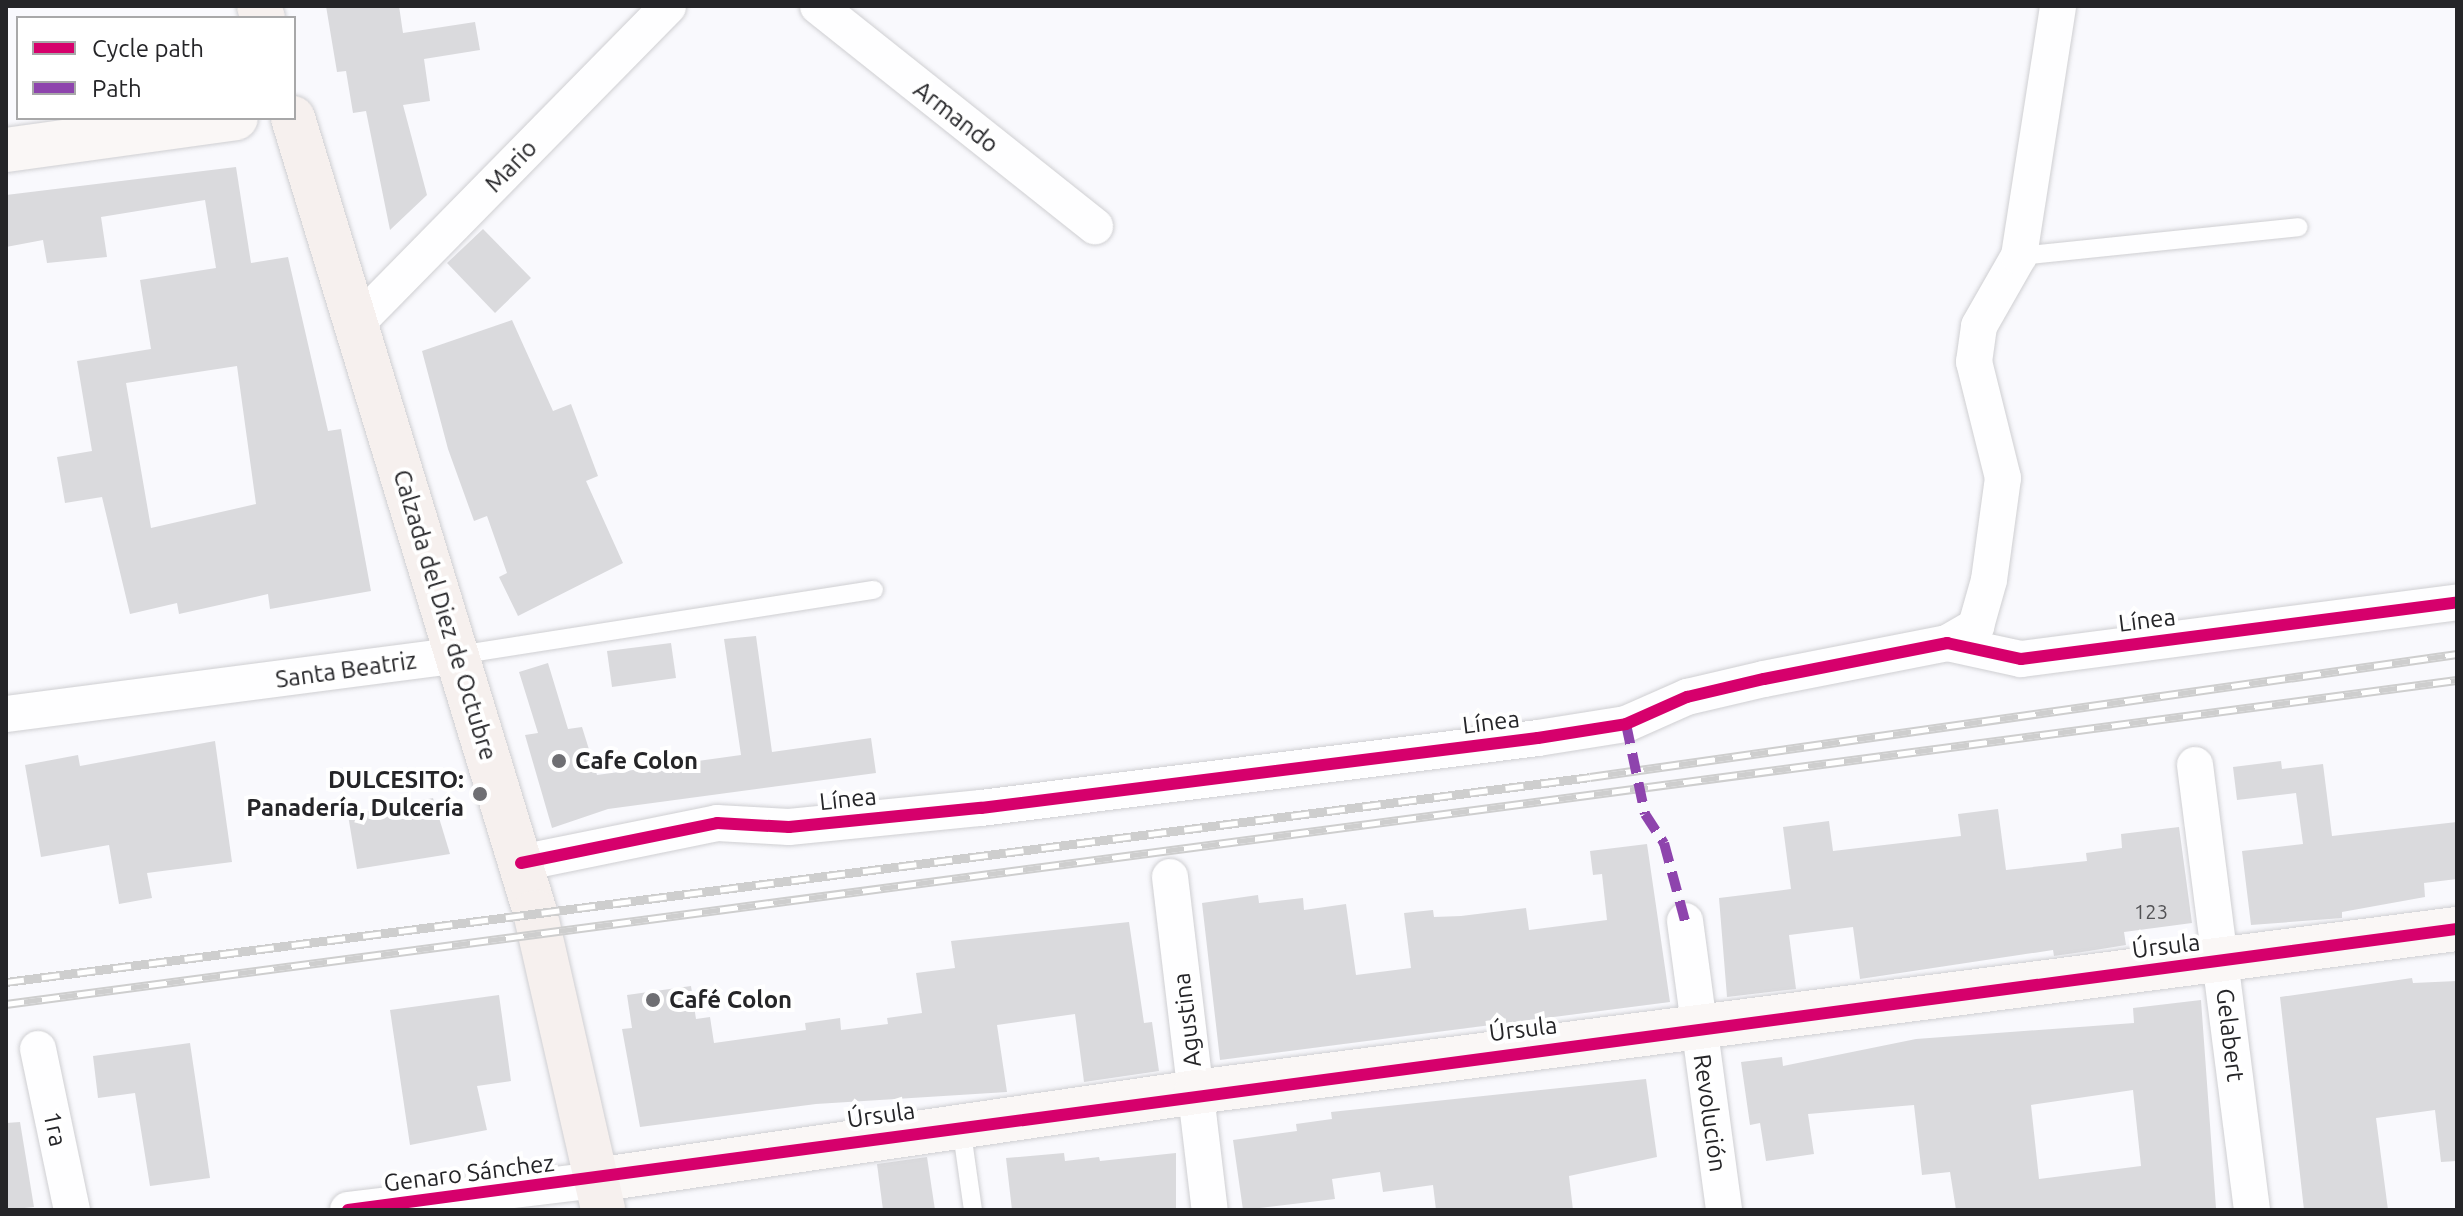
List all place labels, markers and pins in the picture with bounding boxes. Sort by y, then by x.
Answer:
place label: Cafe Colon [575,747,698,775]
marker: Cafe Colon [550,752,568,770]
place label: DULCESITO: Panadería, Dulcería [246,766,464,822]
marker: DULCESITO: Panadería, Dulcería [471,785,489,803]
place label: Café Colon [669,986,792,1014]
marker: Café Colon [644,991,662,1009]

